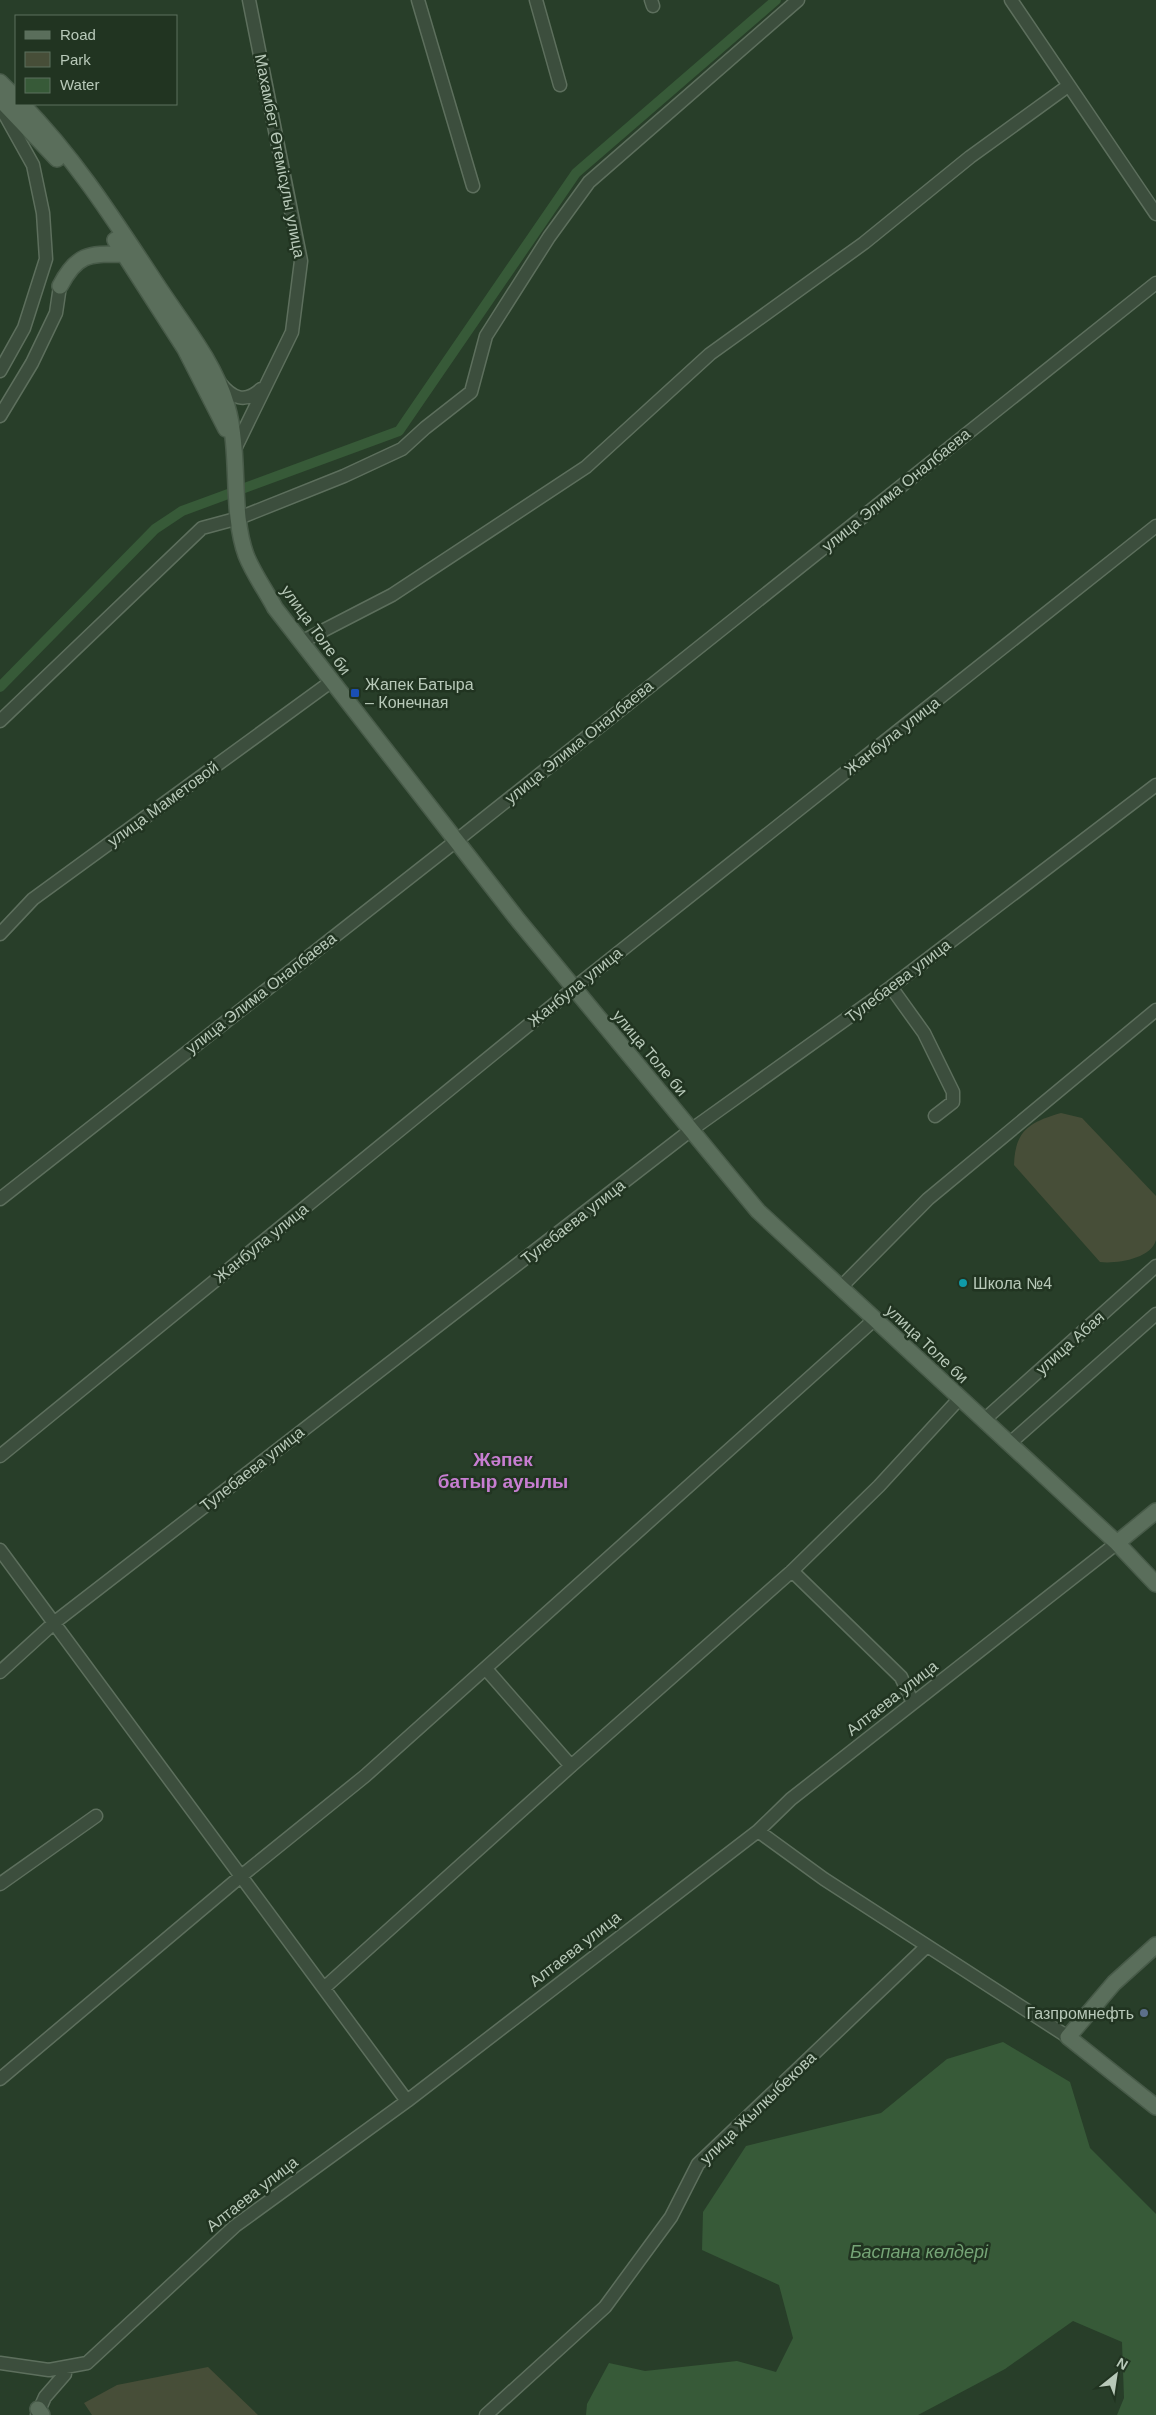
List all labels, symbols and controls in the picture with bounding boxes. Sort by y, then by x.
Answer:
legend [15,15,178,105]
text: Road [60,26,96,43]
text: Park [60,51,91,68]
street label: Махамбет Өтемісұлы улица [252,53,308,260]
text: Water [60,76,99,93]
street label: улица Элима Оналбаева [819,425,973,555]
street label: улица Толе би [278,582,354,678]
place label: Жапек Батыра – Конечная [365,676,474,711]
street label: улица Элима Оналбаева [502,677,656,807]
marker: Жапек Батыра – Конечная [349,687,361,699]
street label: Жанбула улица [841,694,943,778]
street label: улица Маметовой [104,758,222,850]
street label: улица Элима Оналбаева [183,929,339,1057]
street label: Тулебаева улица [842,936,954,1026]
street label: Жанбула улица [525,944,625,1030]
street label: улица Толе би [609,1007,691,1099]
street label: Тулебаева улица [518,1176,628,1268]
street label: Жанбула улица [211,1200,311,1286]
place label: Школа №4 [973,1275,1052,1292]
marker: Школа №4 [957,1277,969,1289]
street label: улица Толе би [882,1302,972,1386]
street label: улица Абая [1033,1308,1107,1378]
street label: Тулебаева улица [197,1423,307,1515]
district label: Жәпек батыр ауылы [438,1449,568,1492]
street label: Алтаева улица [843,1657,941,1739]
street label: Алтаева улица [526,1908,624,1990]
place label: Газпромнефть [1027,2005,1134,2022]
marker: Газпромнефть [1138,2007,1150,2019]
street label: улица Жылкыбекова [697,2048,819,2168]
street label: Алтаева улица [203,2153,301,2235]
water label: Баспана көлдері [850,2242,989,2262]
north arrow [1091,2350,1141,2400]
text: N [1114,2354,1131,2373]

